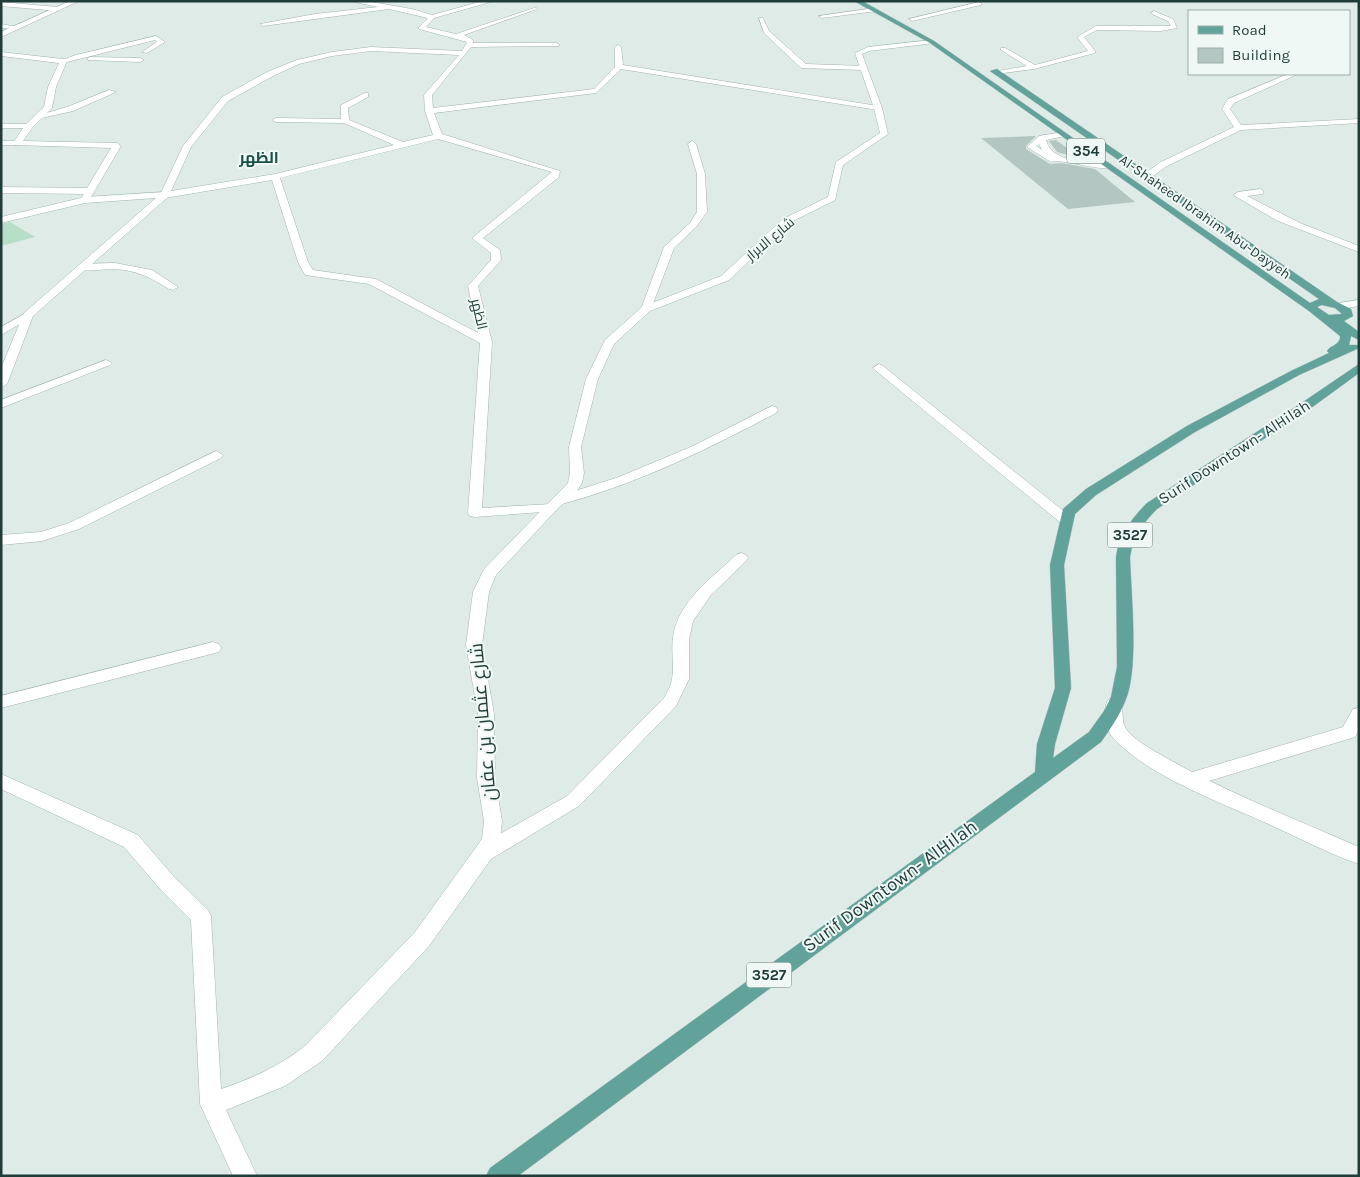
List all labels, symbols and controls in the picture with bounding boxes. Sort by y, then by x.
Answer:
legend [1188,10,1350,75]
text: Road [1232,21,1267,39]
text: Building [1232,46,1290,64]
road number: 354 [1067,138,1105,164]
district label: الظهر [238,148,279,167]
street label: Al-Shaheed Ibrahim Abu-Dayyeh [1116,151,1294,283]
street label: شارع الابرار [741,214,798,265]
street label: الظهر [467,296,491,331]
street label: Surif Downtown- AlHilah [1155,396,1313,508]
road number: 3527 [1108,522,1152,548]
street label: شارع عثمان بن عفان [465,642,503,802]
street label: Surif Downtown- AlHilah [798,815,982,957]
road number: 3527 [746,962,792,988]

